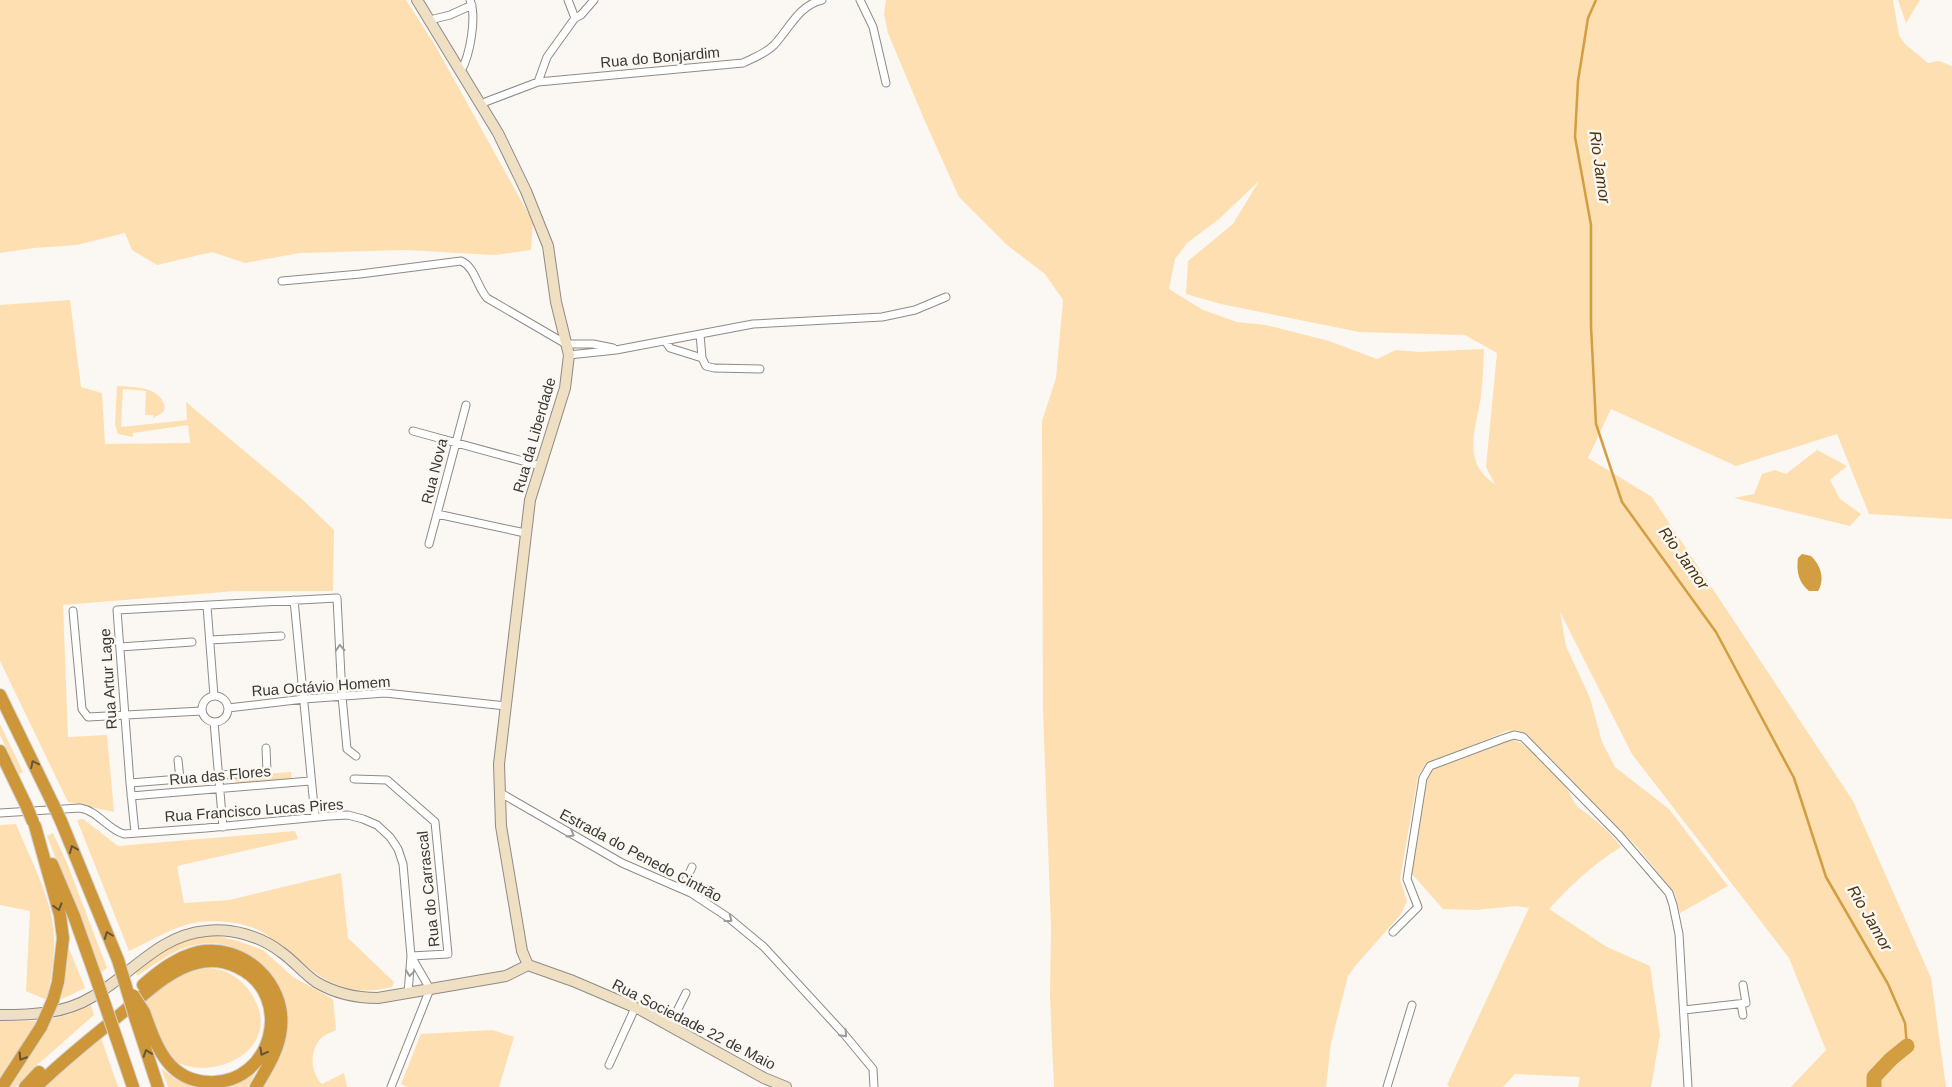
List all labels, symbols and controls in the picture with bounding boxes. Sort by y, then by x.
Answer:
street label: Rua do Bonjardim [599,43,721,71]
water label: Rio Jamor [1587,130,1614,205]
street label: Rua da Liberdade [509,375,559,495]
street label: Rua Nova [418,436,450,505]
water label: Rio Jamor [1656,524,1713,593]
street label: Rua Artur Lage [96,628,120,730]
one-way arrow [334,643,345,651]
street label: Rua Octávio Homem [251,673,391,699]
one-way arrow [30,760,40,769]
street label: Rua das Flores [169,762,271,788]
street label: Rua Francisco Lucas Pires [164,795,344,825]
street label: Estrada do Penedo Cintrão [557,805,725,905]
one-way arrow [566,828,575,838]
street label: Rua do Carrascal [413,830,443,948]
one-way arrow [68,845,79,854]
water label: Rio Jamor [1844,882,1896,954]
one-way arrow [52,902,62,911]
one-way arrow [723,913,733,922]
one-way arrow [104,931,114,940]
one-way arrow [405,969,416,977]
street label: Rua Sociedade 22 de Maio [610,975,778,1073]
one-way arrow [838,1028,847,1037]
one-way arrow [259,1046,269,1055]
one-way arrow [143,1050,153,1058]
one-way arrow [19,1052,28,1061]

